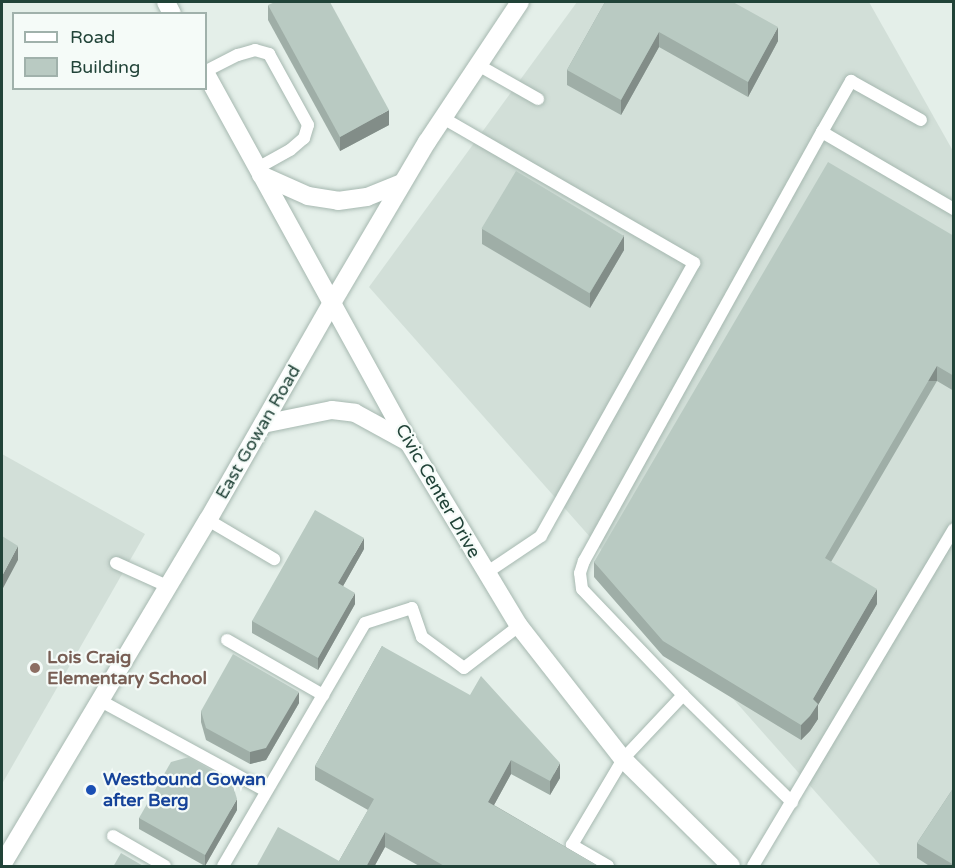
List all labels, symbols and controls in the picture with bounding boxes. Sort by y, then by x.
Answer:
legend [12,12,207,90]
text: Road [70,26,115,48]
text: Building [70,56,140,78]
street label: East Gowan Road [211,361,305,503]
street label: Civic Center Drive [391,420,485,562]
place label: Lois Craig Elementary School [47,647,207,690]
marker: Lois Craig Elementary School [28,661,42,675]
place label: Westbound Gowan after Berg [103,769,266,812]
marker: Westbound Gowan after Berg [84,783,98,797]

